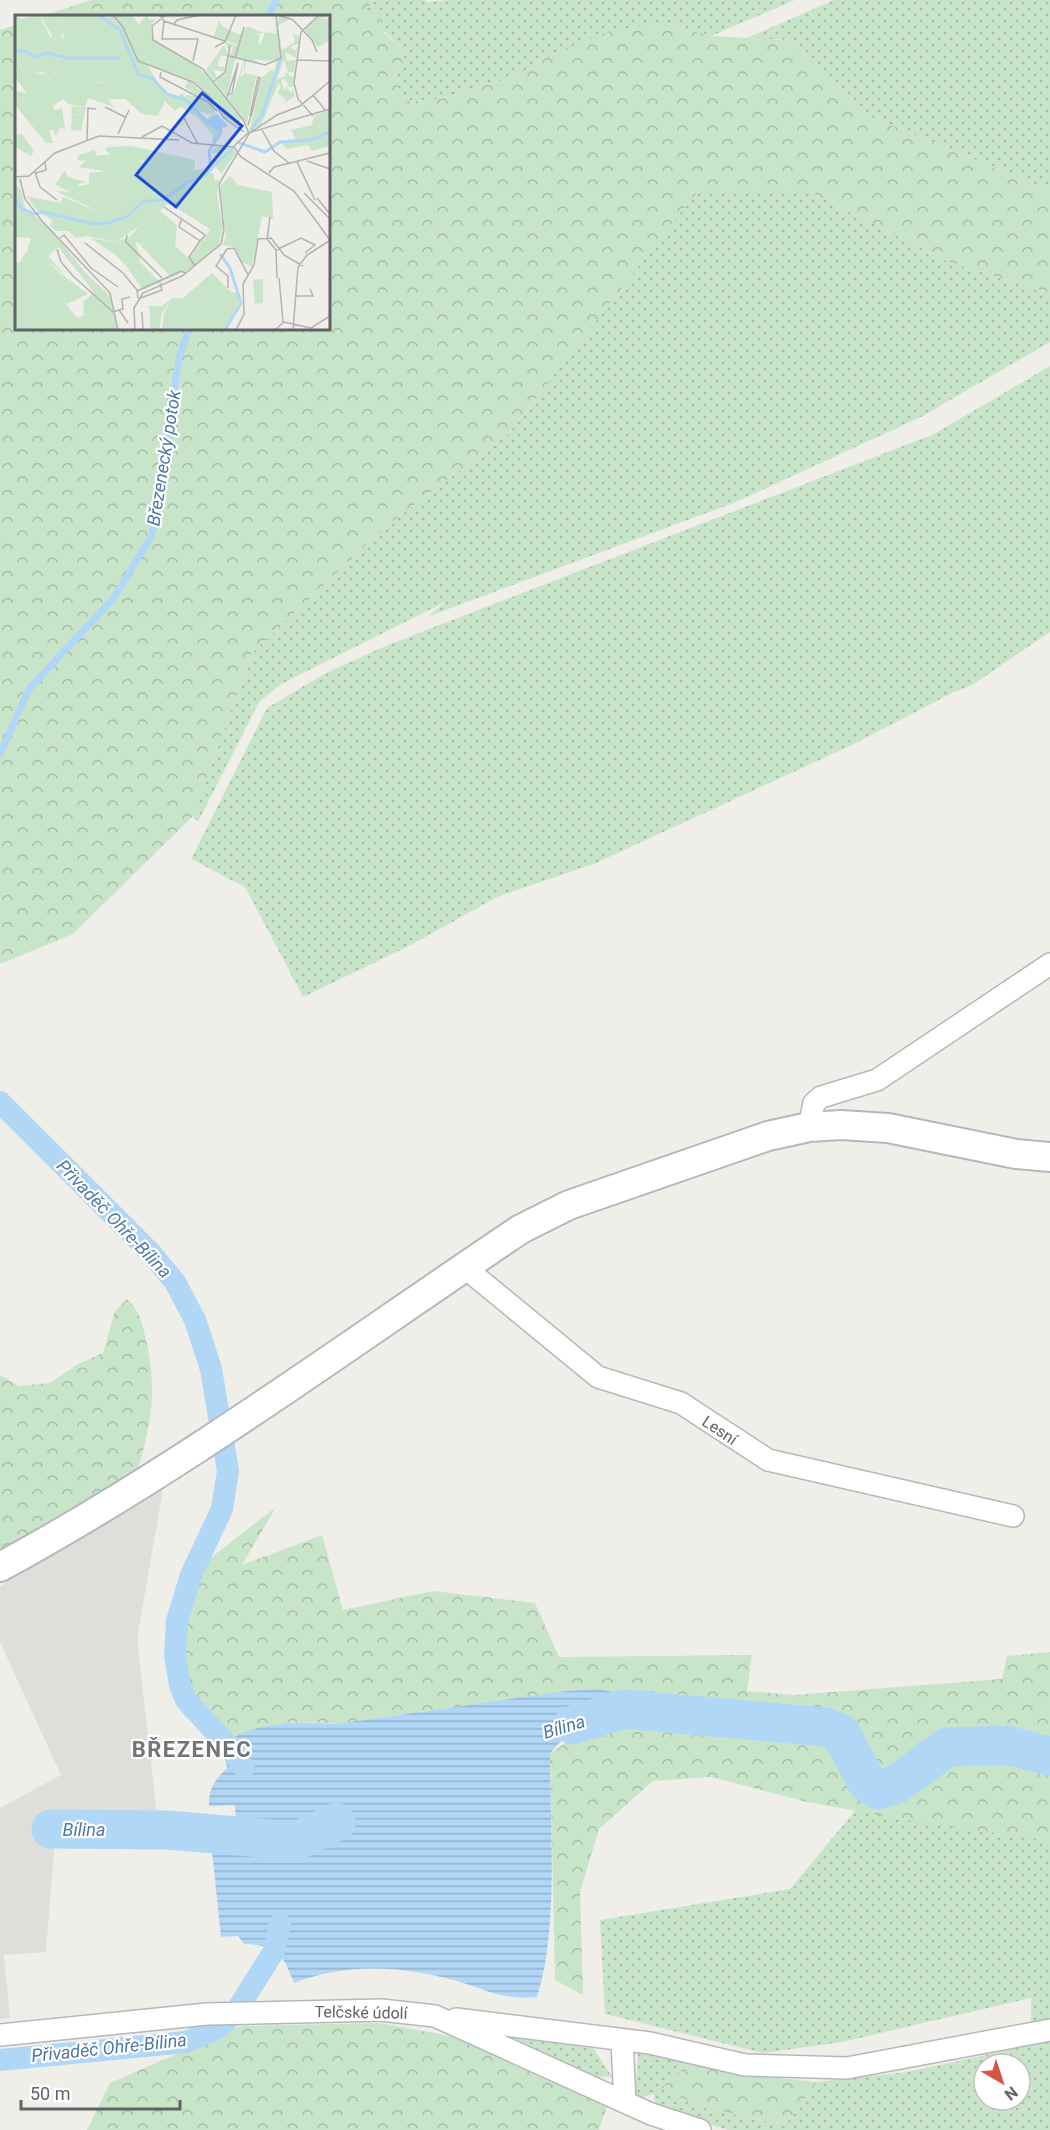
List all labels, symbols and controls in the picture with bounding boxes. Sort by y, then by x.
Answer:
inset map [15,15,330,330]
water label: Březenecký potok [142,387,185,527]
water label: Přivaděč Ohře-Bílina [53,1155,176,1282]
street label: Lesní [699,1412,742,1450]
water label: Bílina [540,1710,587,1743]
district label: BŘEZENEC [132,1737,252,1762]
water label: Bílina [63,1819,105,1840]
street label: Telčské údolí [314,2002,409,2023]
water label: Přivaděč Ohře-Bílina [30,2029,188,2066]
north arrow [972,2052,1032,2112]
scale bar [21,2073,180,2111]
text: N [1001,2082,1021,2104]
text: 50 m [30,2083,70,2104]

